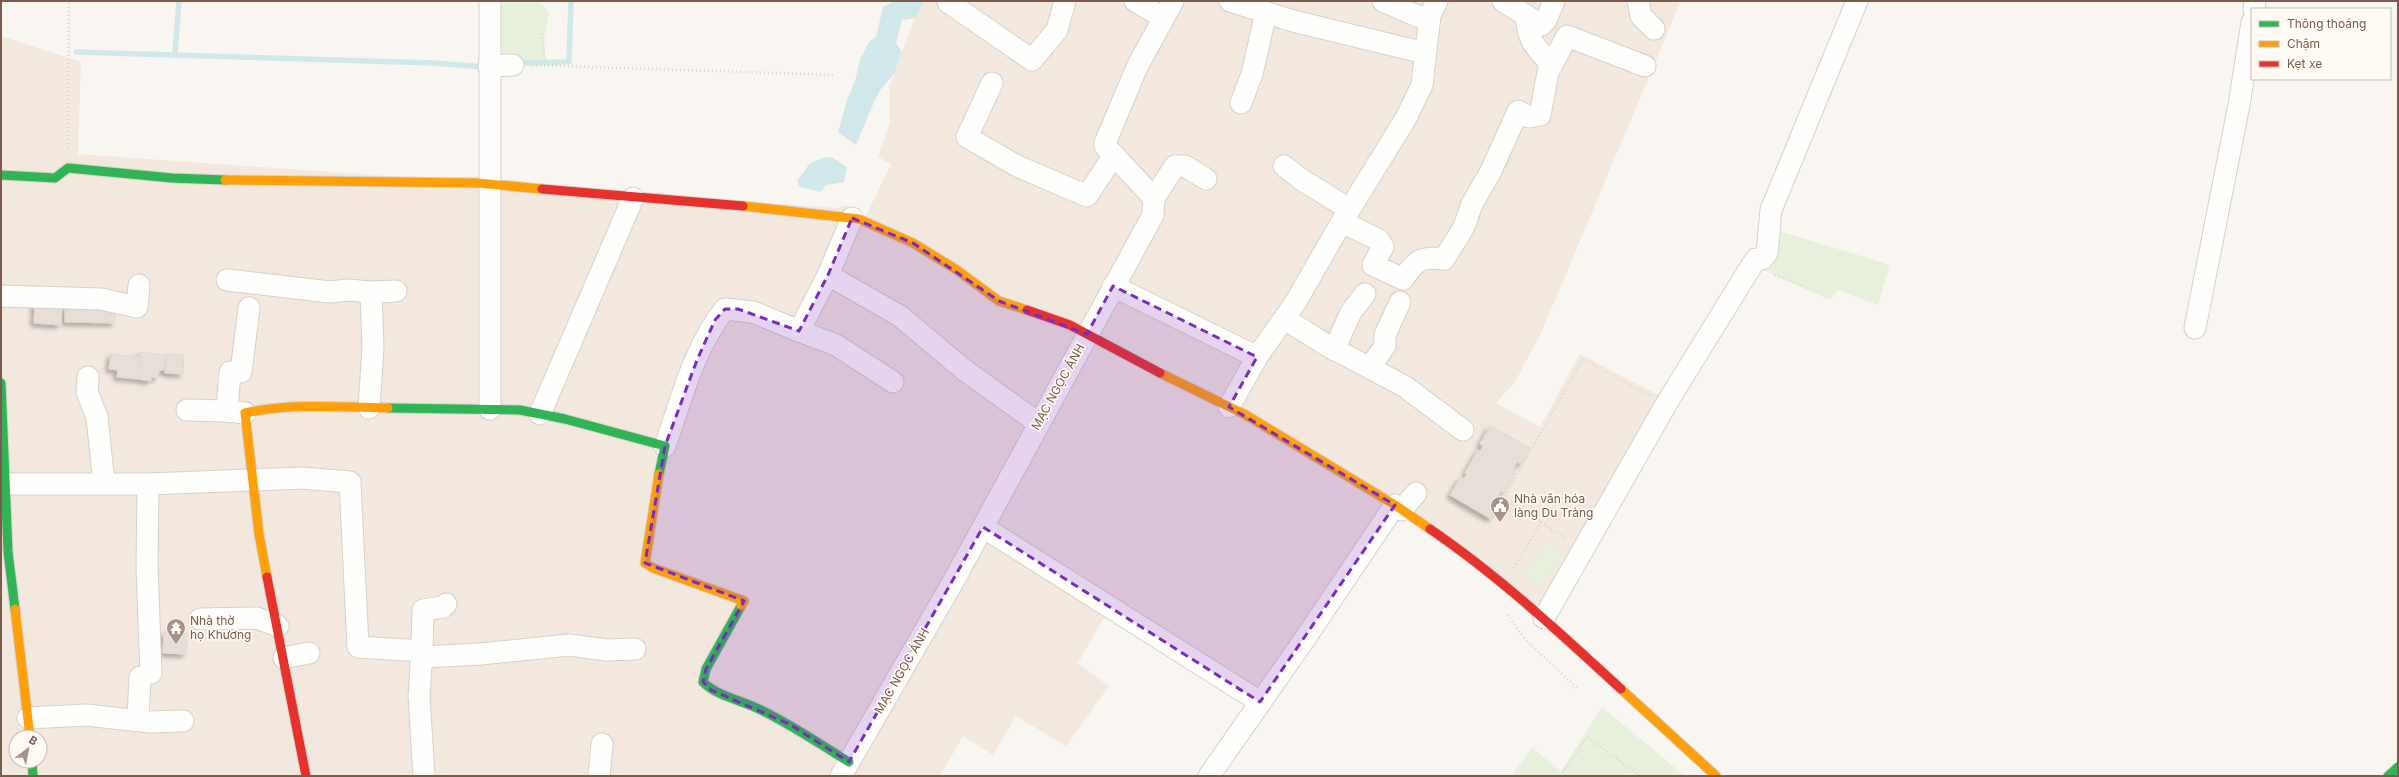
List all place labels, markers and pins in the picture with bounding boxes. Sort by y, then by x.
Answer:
place label: Nhà văn hóa làng Du Tràng [1514,491,1593,520]
public building icon: Nhà văn hóa làng Du Tràng [1489,495,1511,523]
place label: Nhà thờ họ Khương [190,613,251,642]
temple icon: Nhà thờ họ Khương [165,617,187,645]

